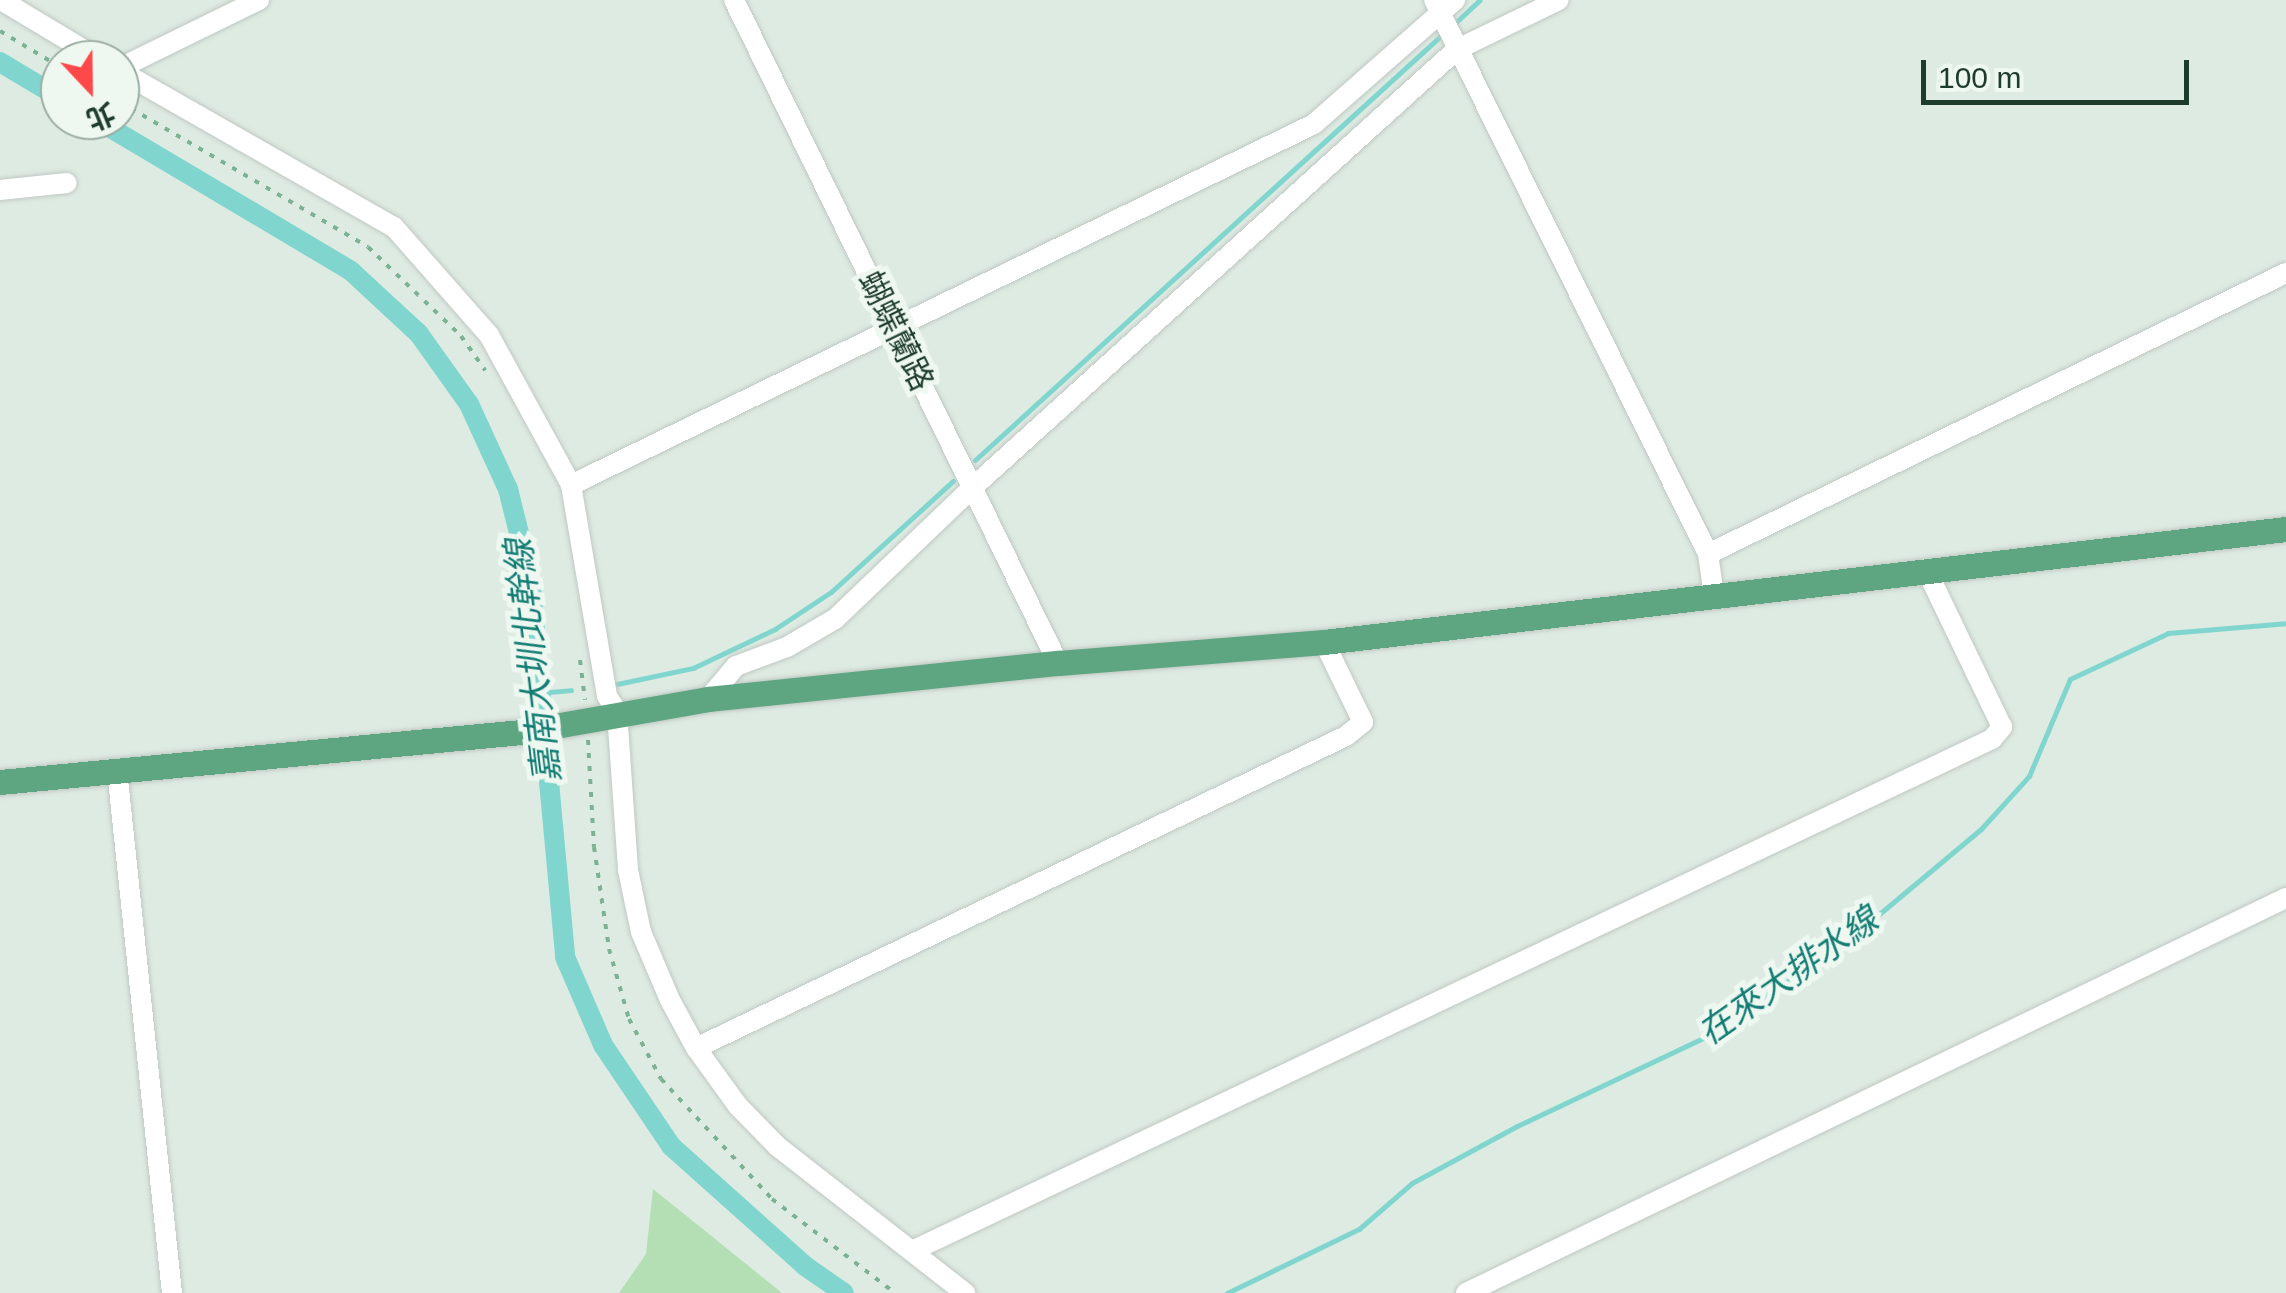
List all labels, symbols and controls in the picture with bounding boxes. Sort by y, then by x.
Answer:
north arrow [40,40,140,140]
scale bar [1926,40,2194,102]
text: 100 m [1938,61,2021,94]
text: 北 [82,97,119,136]
street label: 蝴蝶蘭路 [851,265,941,397]
water label: 嘉南大圳北幹線 [497,537,569,785]
water label: 在來大排水線 [1690,899,1886,1053]

